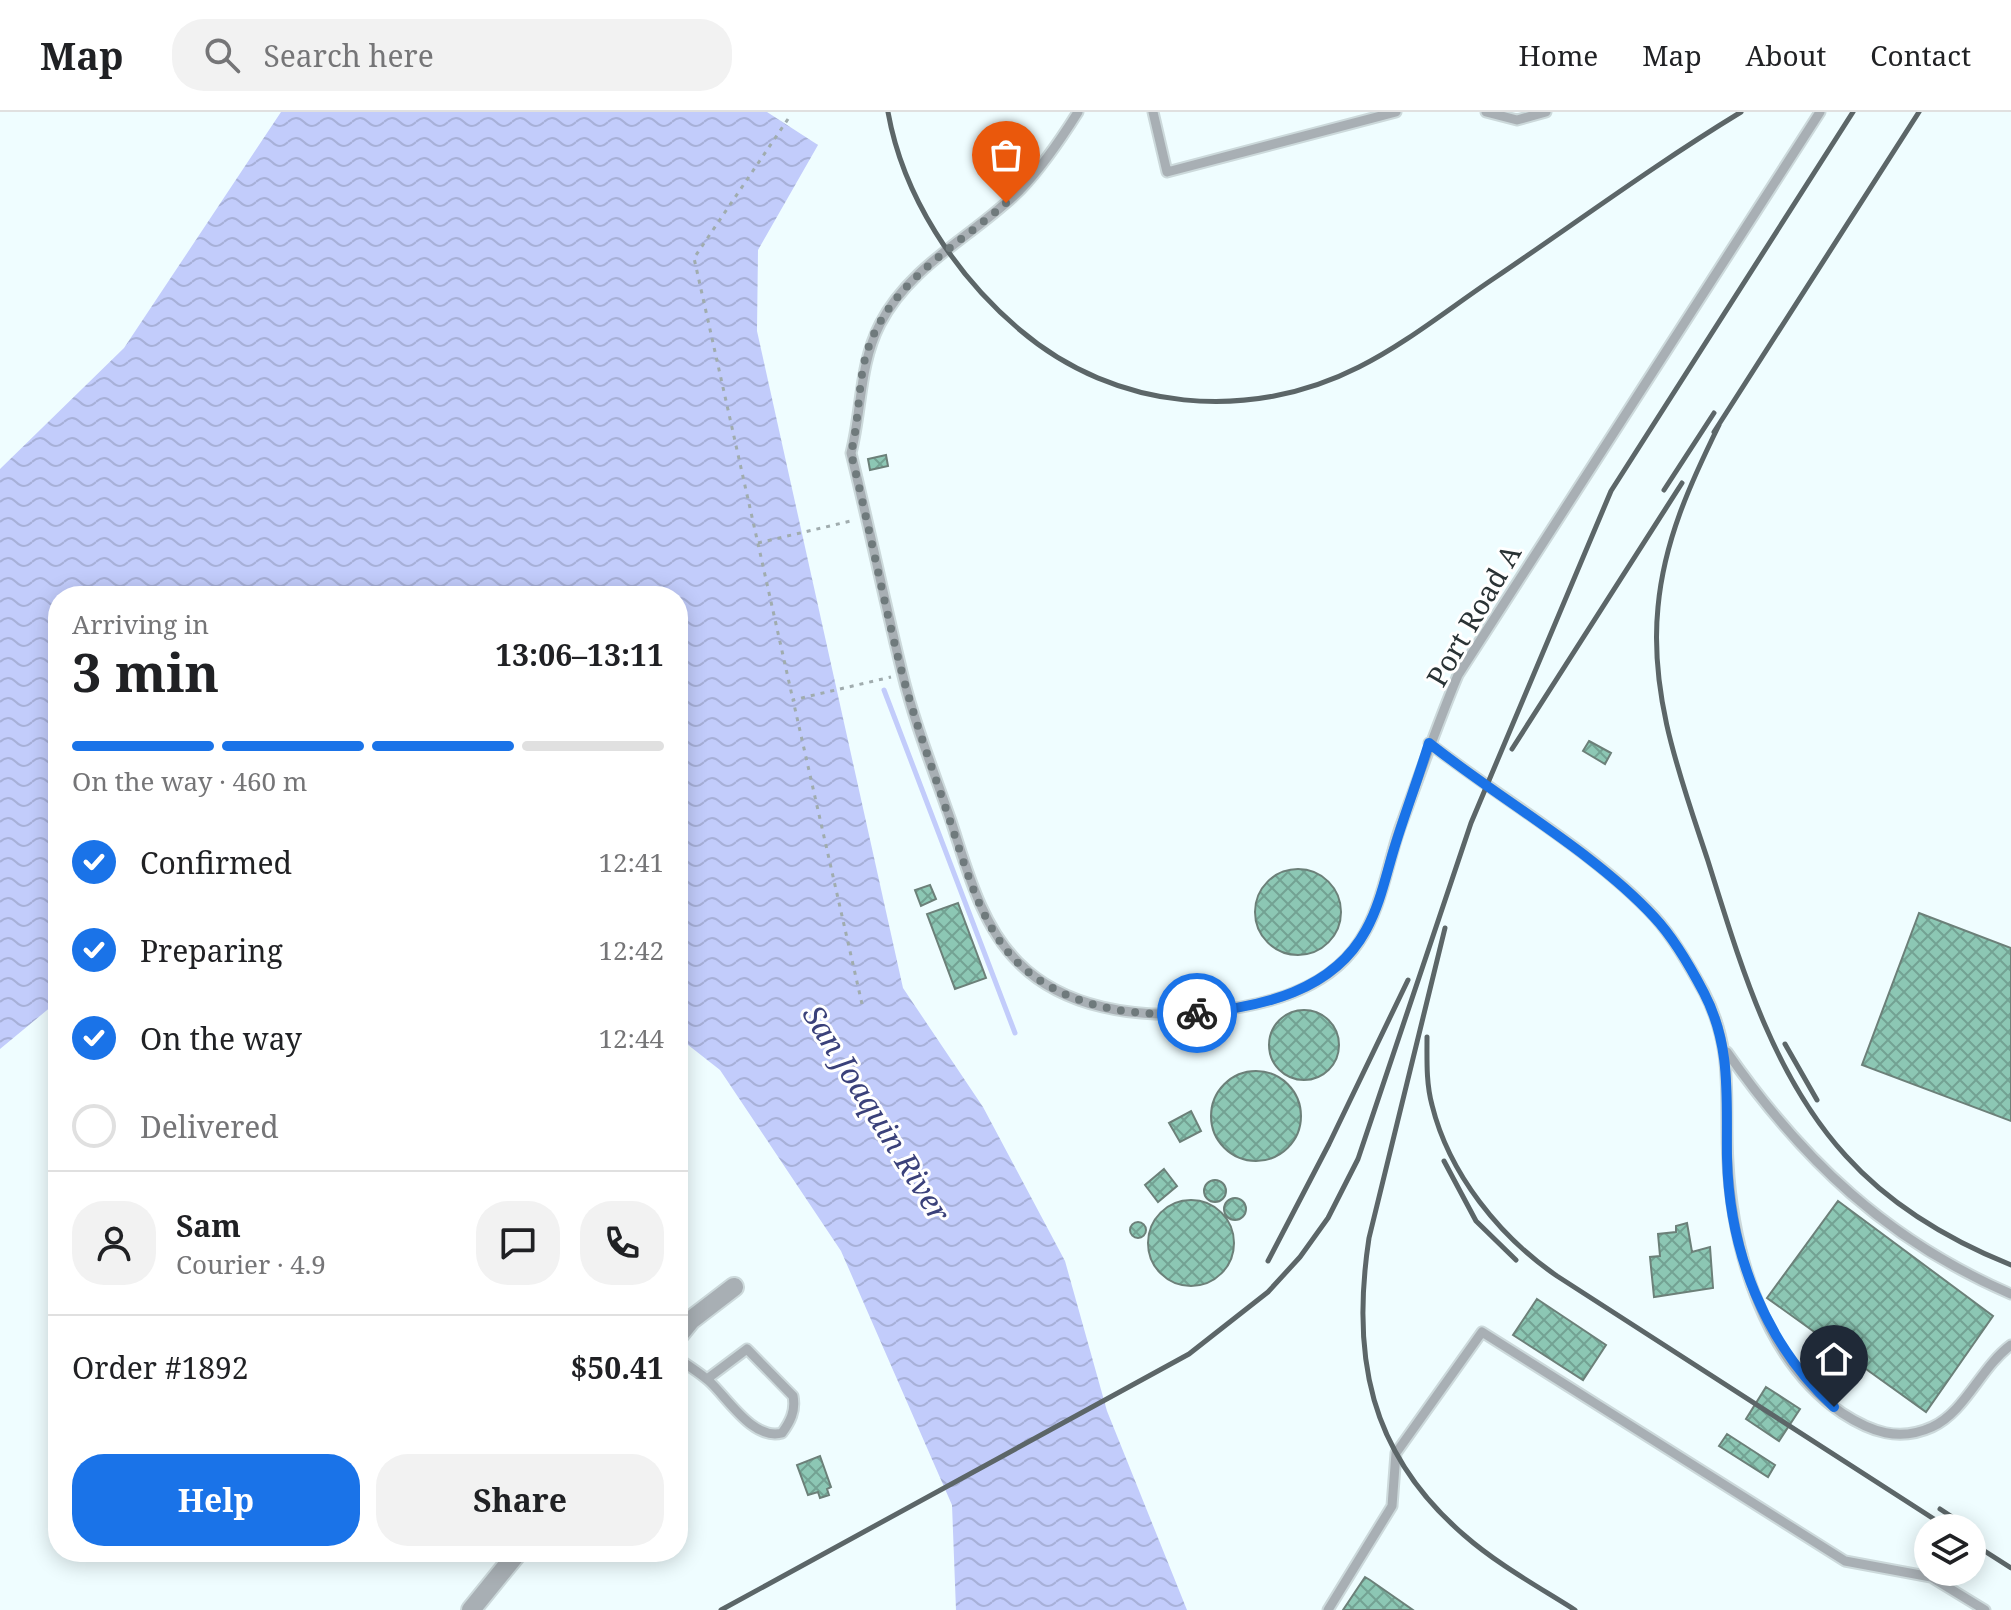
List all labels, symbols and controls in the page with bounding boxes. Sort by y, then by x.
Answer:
search box [172,19,732,91]
text: Map [40,29,124,81]
icon: search [200,33,244,77]
text: Search here [264,35,434,76]
text: Home [1519,36,1598,74]
text: Map [1642,36,1702,74]
text: About [1746,36,1826,74]
text: Contact [1870,36,1971,74]
pin [972,121,1040,203]
icon: bag [984,133,1028,177]
street label: Port Road A [1417,537,1529,693]
text: Arriving in [72,606,209,642]
text: 13:06–13:11 [495,634,664,675]
text: 3 min [72,636,219,707]
text: On the way · 460 m [72,763,307,799]
icon: check [72,840,116,884]
text: Confirmed [140,842,292,883]
text: 12:41 [598,844,664,880]
icon: check [72,928,116,972]
text: Preparing [140,930,283,971]
text: 12:42 [598,932,664,968]
courier [1157,973,1237,1053]
icon: bike [1175,991,1219,1035]
water label: San Joaquin River [794,997,961,1230]
icon: check [72,1016,116,1060]
text: On the way [140,1018,302,1059]
text: 12:44 [598,1020,664,1056]
text: Delivered [140,1106,279,1147]
button: person [72,1201,156,1285]
button: chat [476,1201,560,1285]
button: phone [580,1201,664,1285]
text: Sam [176,1205,241,1246]
text: Courier · 4.9 [176,1246,326,1282]
pin [1800,1325,1868,1407]
icon: home [1812,1337,1856,1381]
text: Order #1892 [72,1347,249,1388]
text: $50.41 [570,1347,664,1388]
button: Help [72,1454,360,1546]
button: Share [376,1454,664,1546]
map controls [1914,1514,1986,1586]
button: layers [1914,1514,1986,1586]

